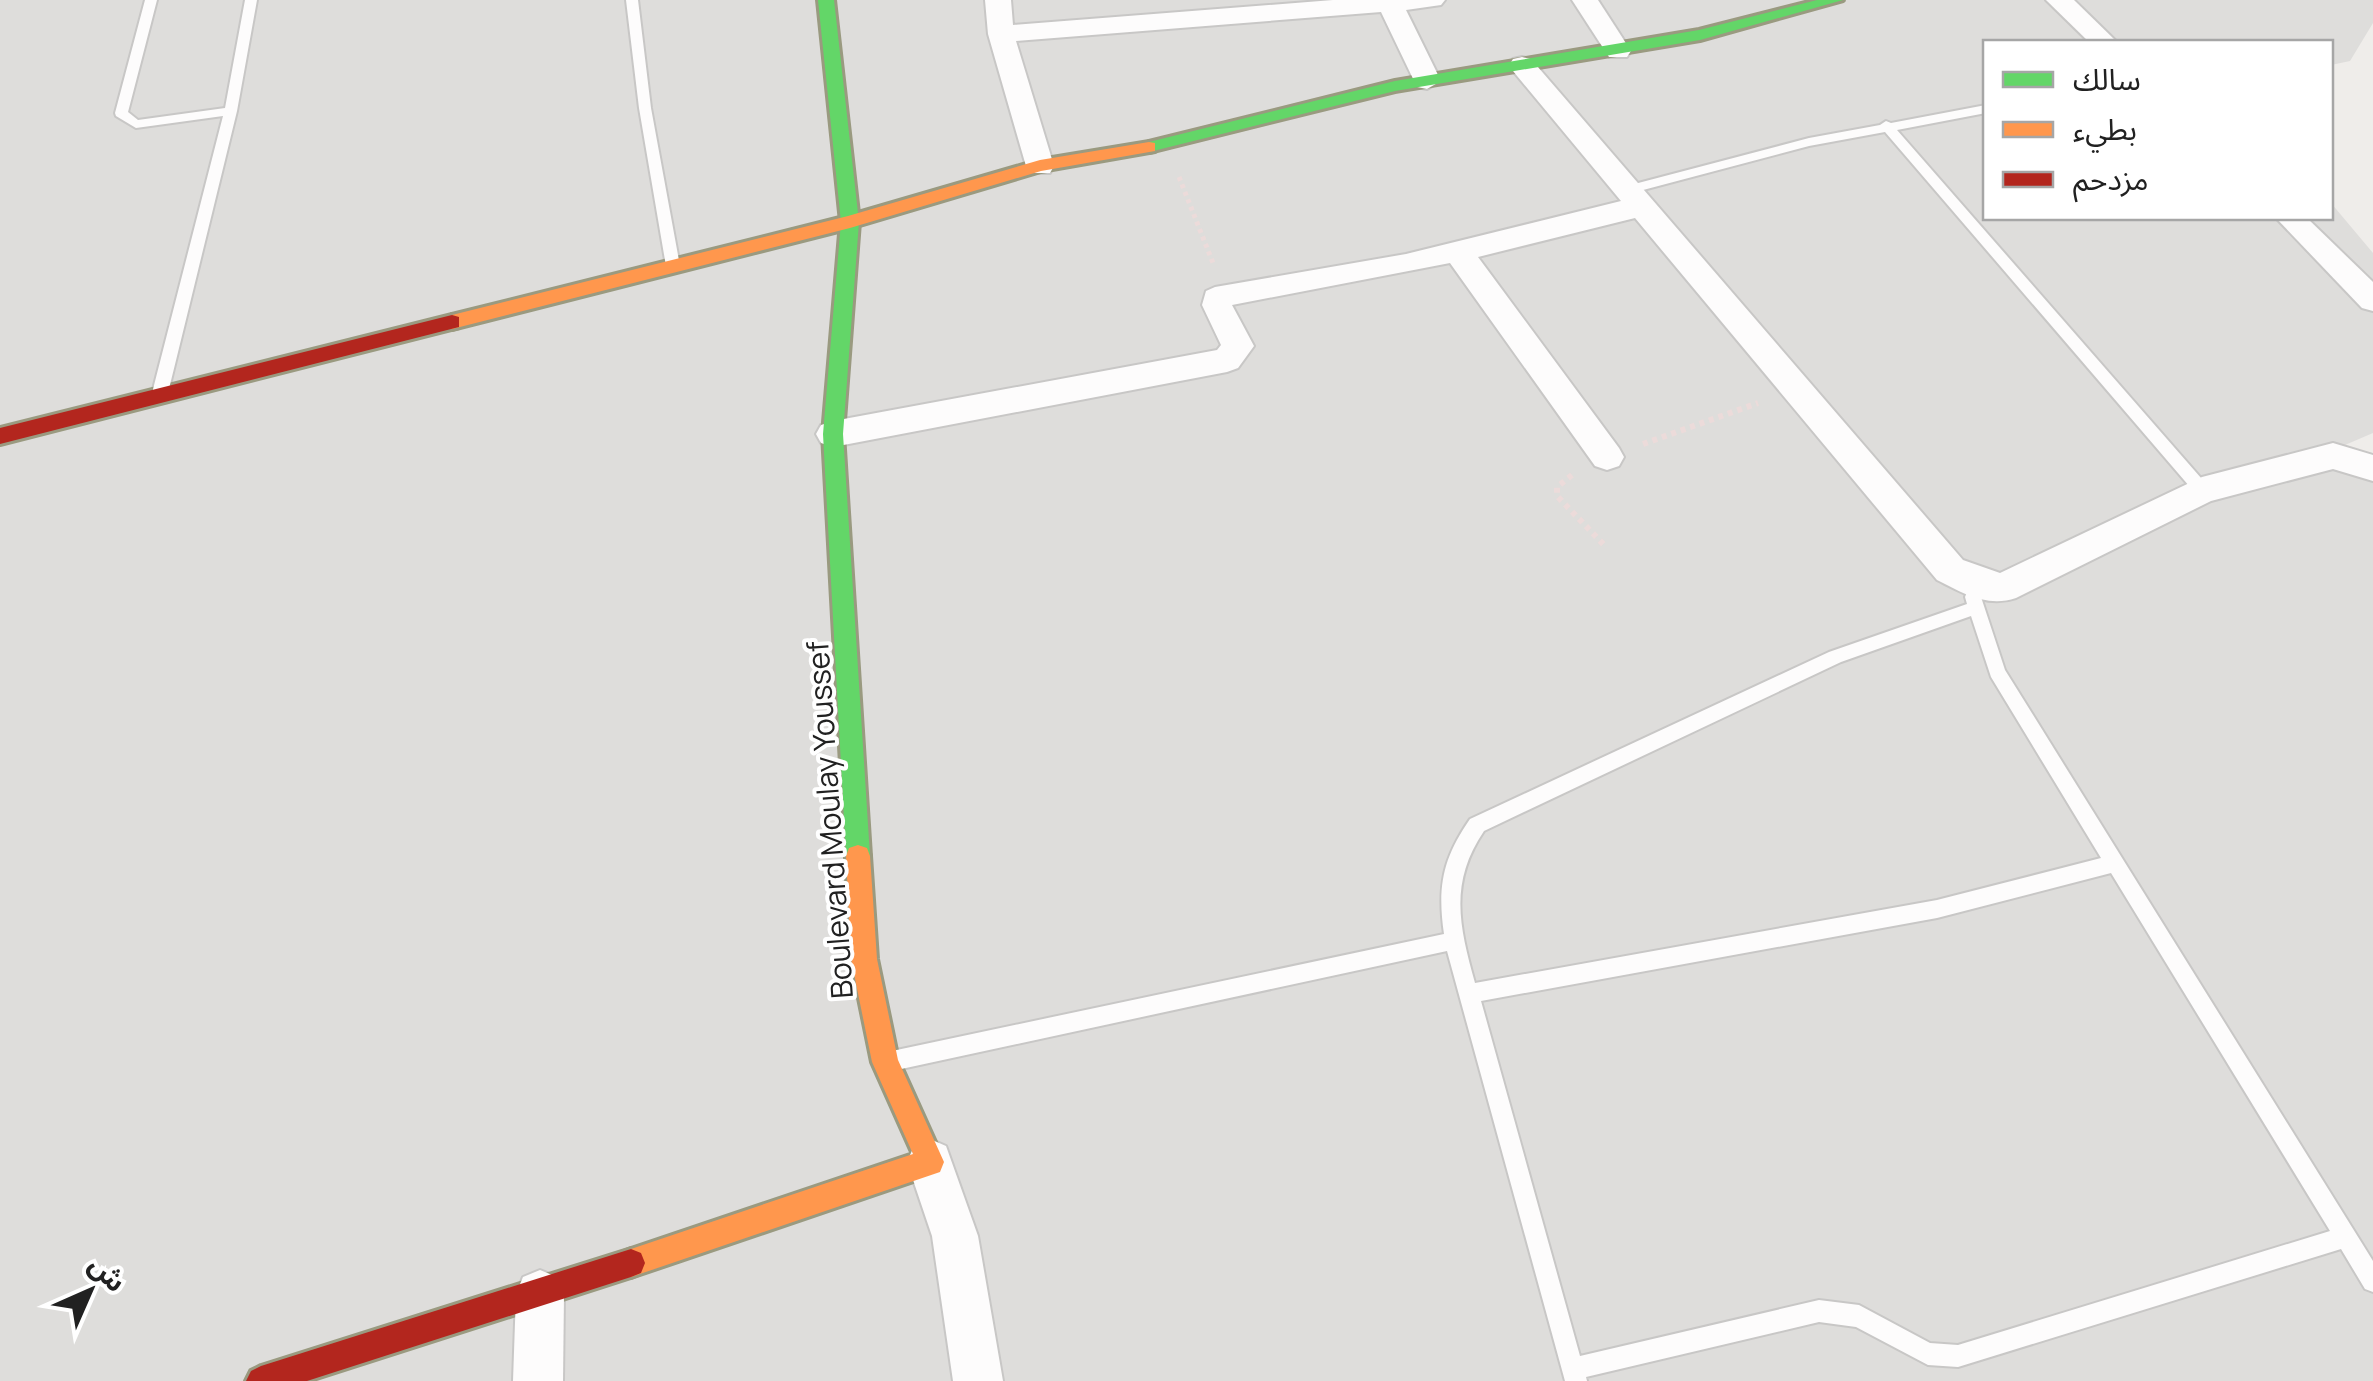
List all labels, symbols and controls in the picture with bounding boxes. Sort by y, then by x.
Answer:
legend [1983,40,2333,220]
text: سالك [2073,58,2141,99]
text: بطيء [2073,108,2137,153]
text: مزدحم [2073,158,2149,203]
street label: Boulevard Moulay Youssef [796,640,862,1000]
north arrow [40,1241,140,1341]
text: ش [81,1246,135,1300]

